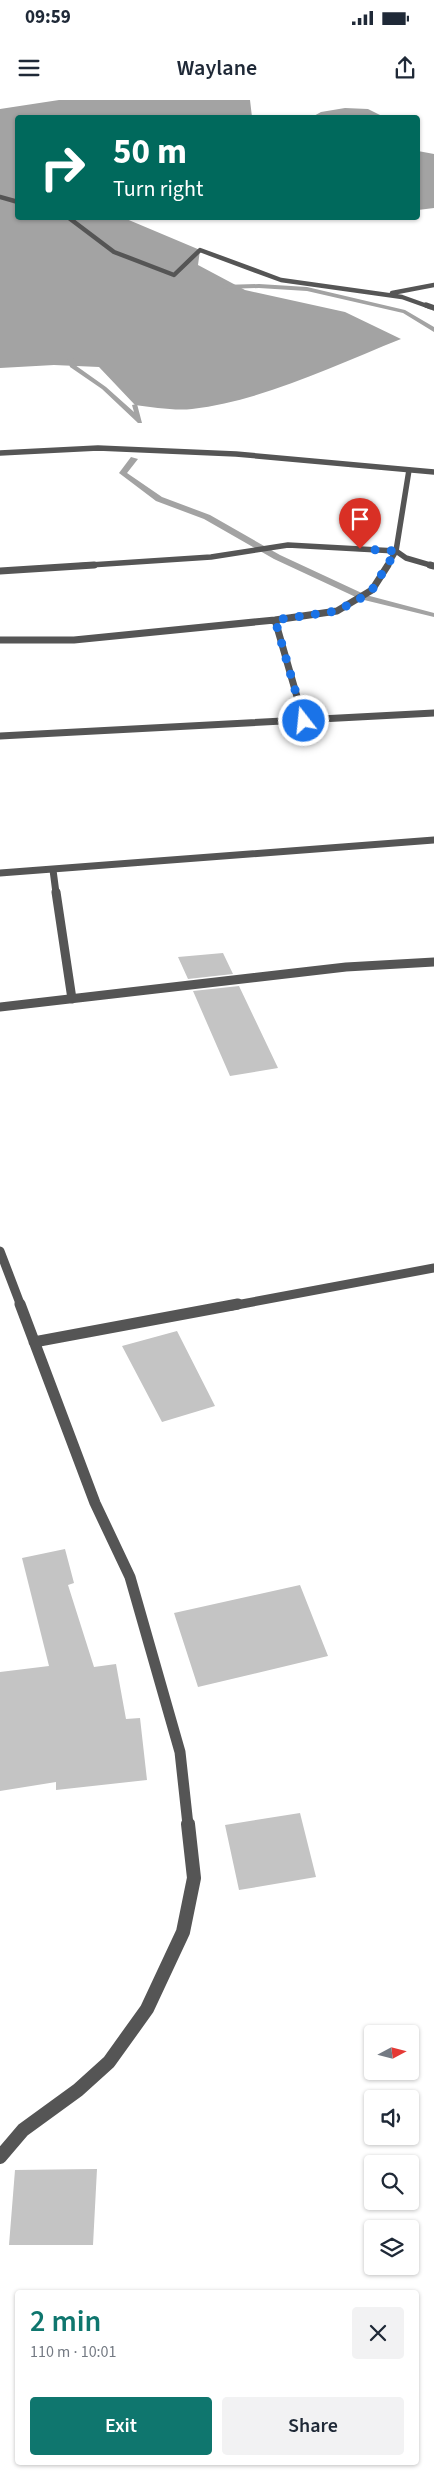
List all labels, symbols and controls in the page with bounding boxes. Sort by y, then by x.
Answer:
text: 09:59 [25,4,71,31]
text: Waylane [177,52,257,84]
icon: menu [15,54,43,82]
icon: share [391,54,419,82]
text: 50 m [113,127,187,177]
icon: right [30,135,95,200]
text: Turn right [113,173,203,205]
pin [339,498,381,549]
icon: arrive [346,505,374,533]
position arrow [277,694,329,746]
north arrow [364,2025,419,2080]
map controls [364,2025,419,2275]
button: sound [364,2090,419,2145]
button: search [364,2155,419,2210]
button: layers [364,2220,419,2275]
text: 2 min [30,2300,101,2343]
button: close [352,2307,404,2359]
text: 110 m · 10:01 [30,2341,117,2363]
button: Exit [30,2397,212,2455]
button: Share [222,2397,404,2455]

